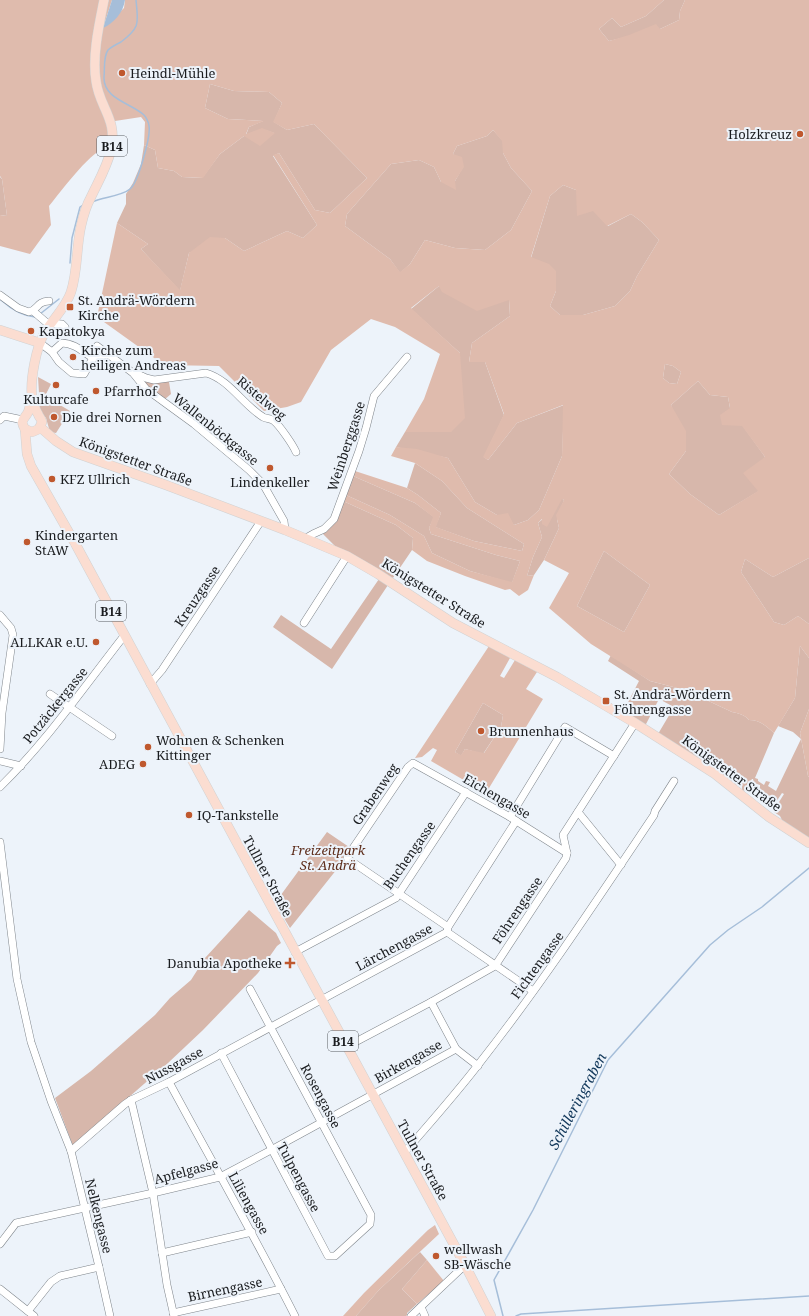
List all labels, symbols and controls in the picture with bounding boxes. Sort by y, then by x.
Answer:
place label: Heindl-Mühle [130,64,216,82]
marker: Heindl-Mühle [117,68,127,78]
place label: Holzkreuz [728,125,792,143]
marker: Holzkreuz [795,129,805,139]
road number: B14 [97,136,127,156]
place label: St. Andrä-Wördern Kirche [78,291,196,324]
marker: St. Andrä-Wördern Kirche [65,302,75,312]
place label: Kapatokya [39,322,105,340]
marker: Kapatokya [26,326,36,336]
place label: Kirche zum heiligen Andreas [81,341,186,374]
marker: Kirche zum heiligen Andreas [68,352,78,362]
street label: Ristelweg [234,372,290,424]
marker: Kulturcafe [51,380,61,390]
place label: Pfarrhof [104,382,158,400]
marker: Pfarrhof [91,386,101,396]
street label: Wallenböckgasse [169,389,263,469]
place label: Kulturcafe [23,390,89,408]
street label: Weinberggasse [323,399,369,493]
place label: Die drei Nornen [62,408,162,426]
marker: Die drei Nornen [49,412,59,422]
street label: Königstetter Straße [77,432,195,490]
marker: Lindenkeller [265,463,275,473]
place label: KFZ Ullrich [60,470,130,488]
place label: Lindenkeller [230,473,310,491]
marker: KFZ Ullrich [47,474,57,484]
place label: Kindergarten StAW [35,526,119,559]
marker: Kindergarten StAW [22,537,32,547]
street label: Königstetter Straße [379,554,489,632]
street label: Kreuzgasse [170,562,224,630]
road number: B14 [96,601,126,621]
place label: ALLKAR e.U. [10,633,88,651]
marker: ALLKAR e.U. [91,637,101,647]
street label: Potzäckergasse [19,663,92,747]
place label: St. Andrä-Wördern Föhrengasse [614,685,732,718]
marker: St. Andrä-Wördern Föhrengasse [601,696,611,706]
place label: Brunnenhaus [489,722,574,740]
marker: Brunnenhaus [476,726,486,736]
place label: Wohnen & Schenken Kittinger [156,731,285,764]
street label: Königstetter Straße [679,731,785,815]
marker: Wohnen & Schenken Kittinger [143,742,153,752]
place label: ADEG [99,755,136,773]
marker: ADEG [138,759,148,769]
street label: Grabenweg [348,760,402,828]
street label: Eichengasse [460,769,534,823]
place label: IQ-Tankstelle [197,806,279,824]
marker: IQ-Tankstelle [184,810,194,820]
street label: Buchengasse [379,817,439,893]
street label: Tullner Straße [239,832,297,920]
park label: Freizeitpark St. Andrä [290,841,366,874]
street label: Föhrengasse [488,873,546,947]
street label: Lärchengasse [352,919,436,975]
street label: Fichtengasse [506,928,568,1002]
place label: Danubia Apotheke [167,954,282,972]
marker: Danubia Apotheke [285,958,295,968]
road number: B14 [328,1031,358,1051]
street label: Birkengasse [371,1035,445,1087]
street label: Nussgasse [142,1042,206,1088]
water label: Schilleringraben [543,1049,611,1153]
street label: Rosengasse [297,1061,345,1131]
street label: Tullner Straße [393,1117,453,1203]
street label: Tulpengasse [273,1139,325,1215]
street label: Apfelgasse [152,1154,220,1188]
street label: Liliengasse [224,1169,274,1237]
street label: Nelkengasse [81,1177,117,1255]
place label: wellwash SB-Wäsche [444,1240,511,1273]
marker: wellwash SB-Wäsche [431,1251,441,1261]
street label: Birnengasse [186,1272,264,1306]

